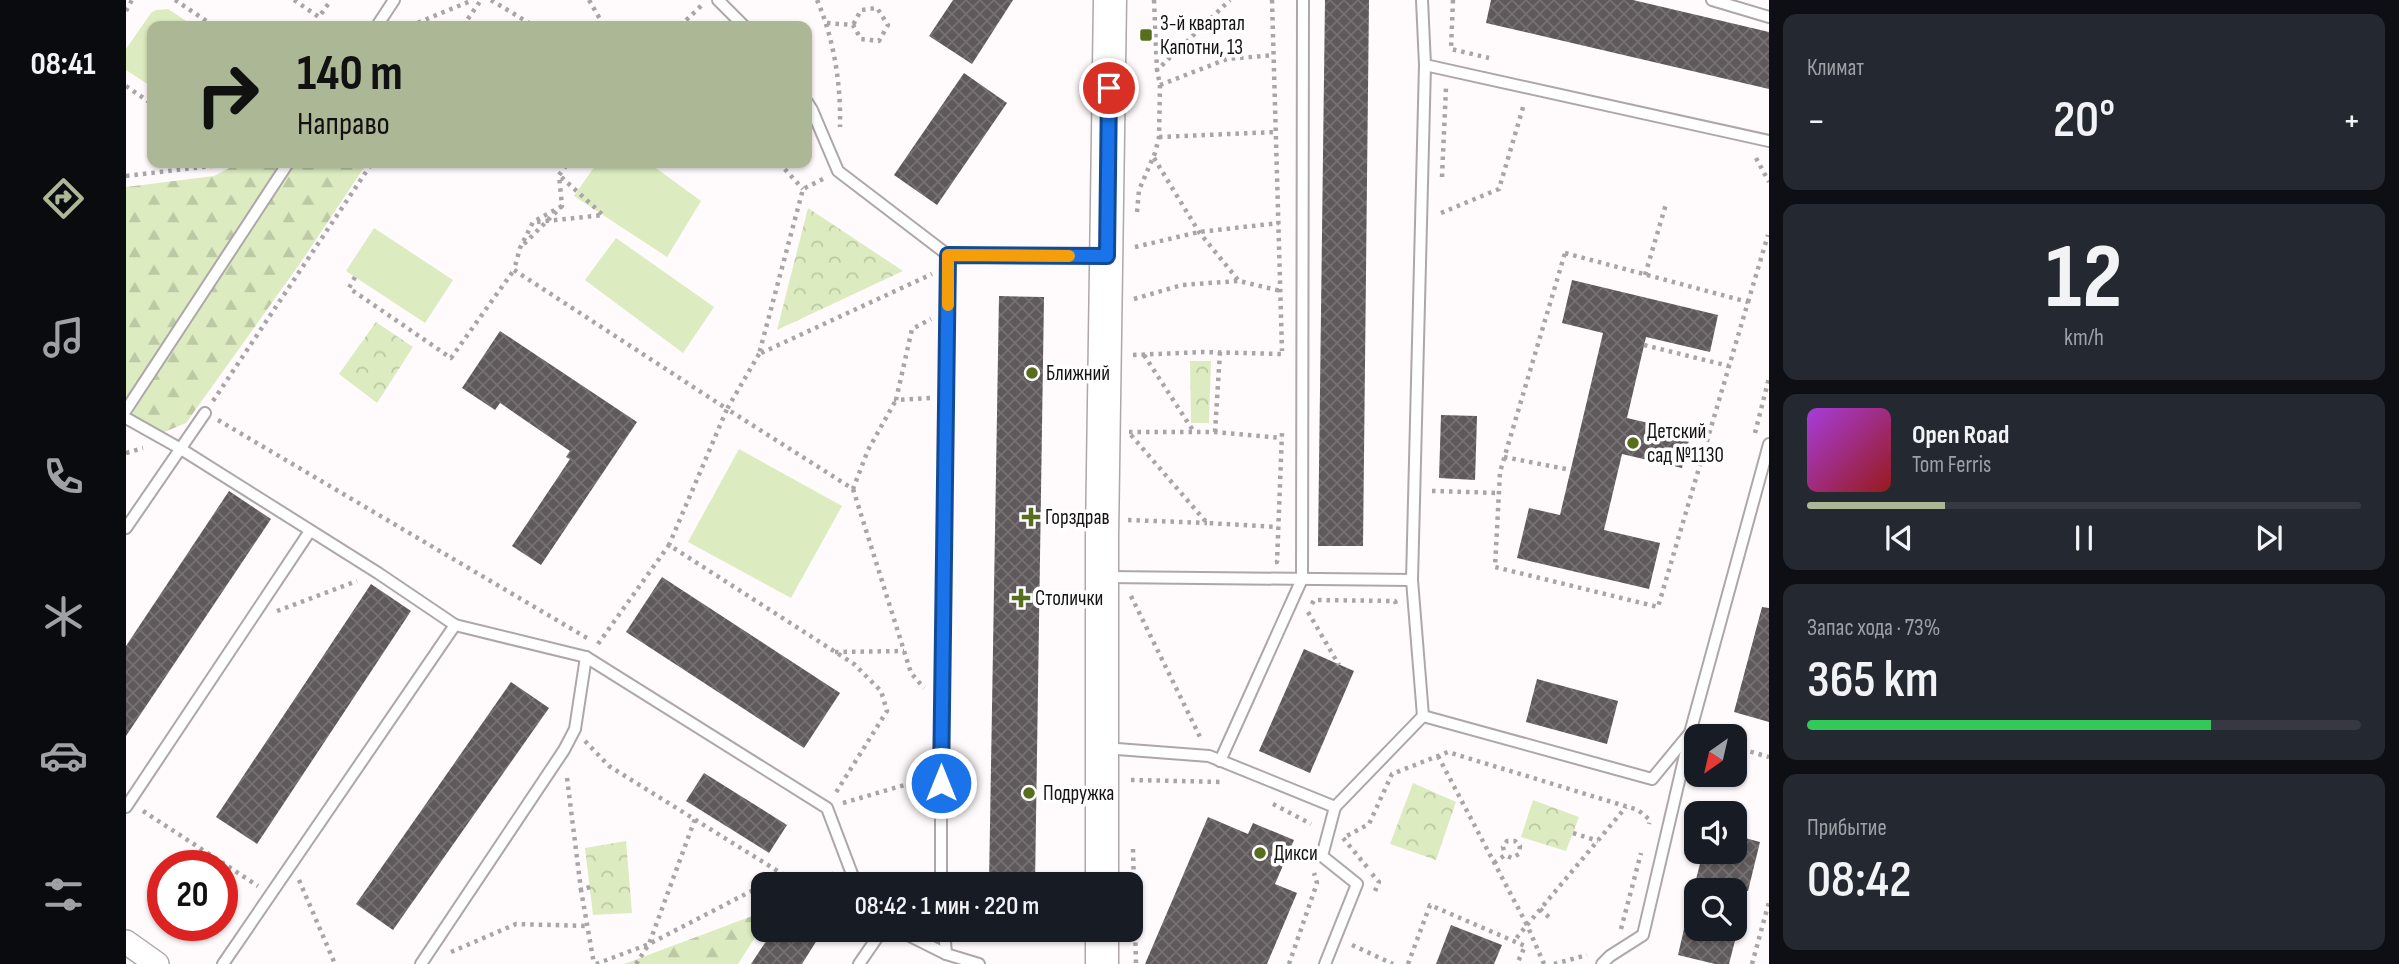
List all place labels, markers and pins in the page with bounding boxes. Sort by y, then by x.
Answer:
place label: 3-й квартал Капотни, 13 [1160,11,1245,60]
marker: 3-й квартал Капотни, 13 [1138,27,1154,43]
pin [1079,58,1139,118]
place label: Ближний [1046,361,1110,386]
marker: Ближний [1024,365,1040,381]
place label: Детский сад №1130 [1647,419,1724,468]
marker: Детский сад №1130 [1625,435,1641,451]
place label: Горздрав [1045,505,1110,530]
marker: Горздрав [1023,509,1039,525]
place label: Столички [1035,586,1103,611]
marker: Столички [1013,590,1029,606]
place label: Подружка [1043,781,1114,806]
marker: Подружка [1021,785,1037,801]
place label: Дикси [1274,841,1318,866]
marker: Дикси [1252,845,1268,861]

